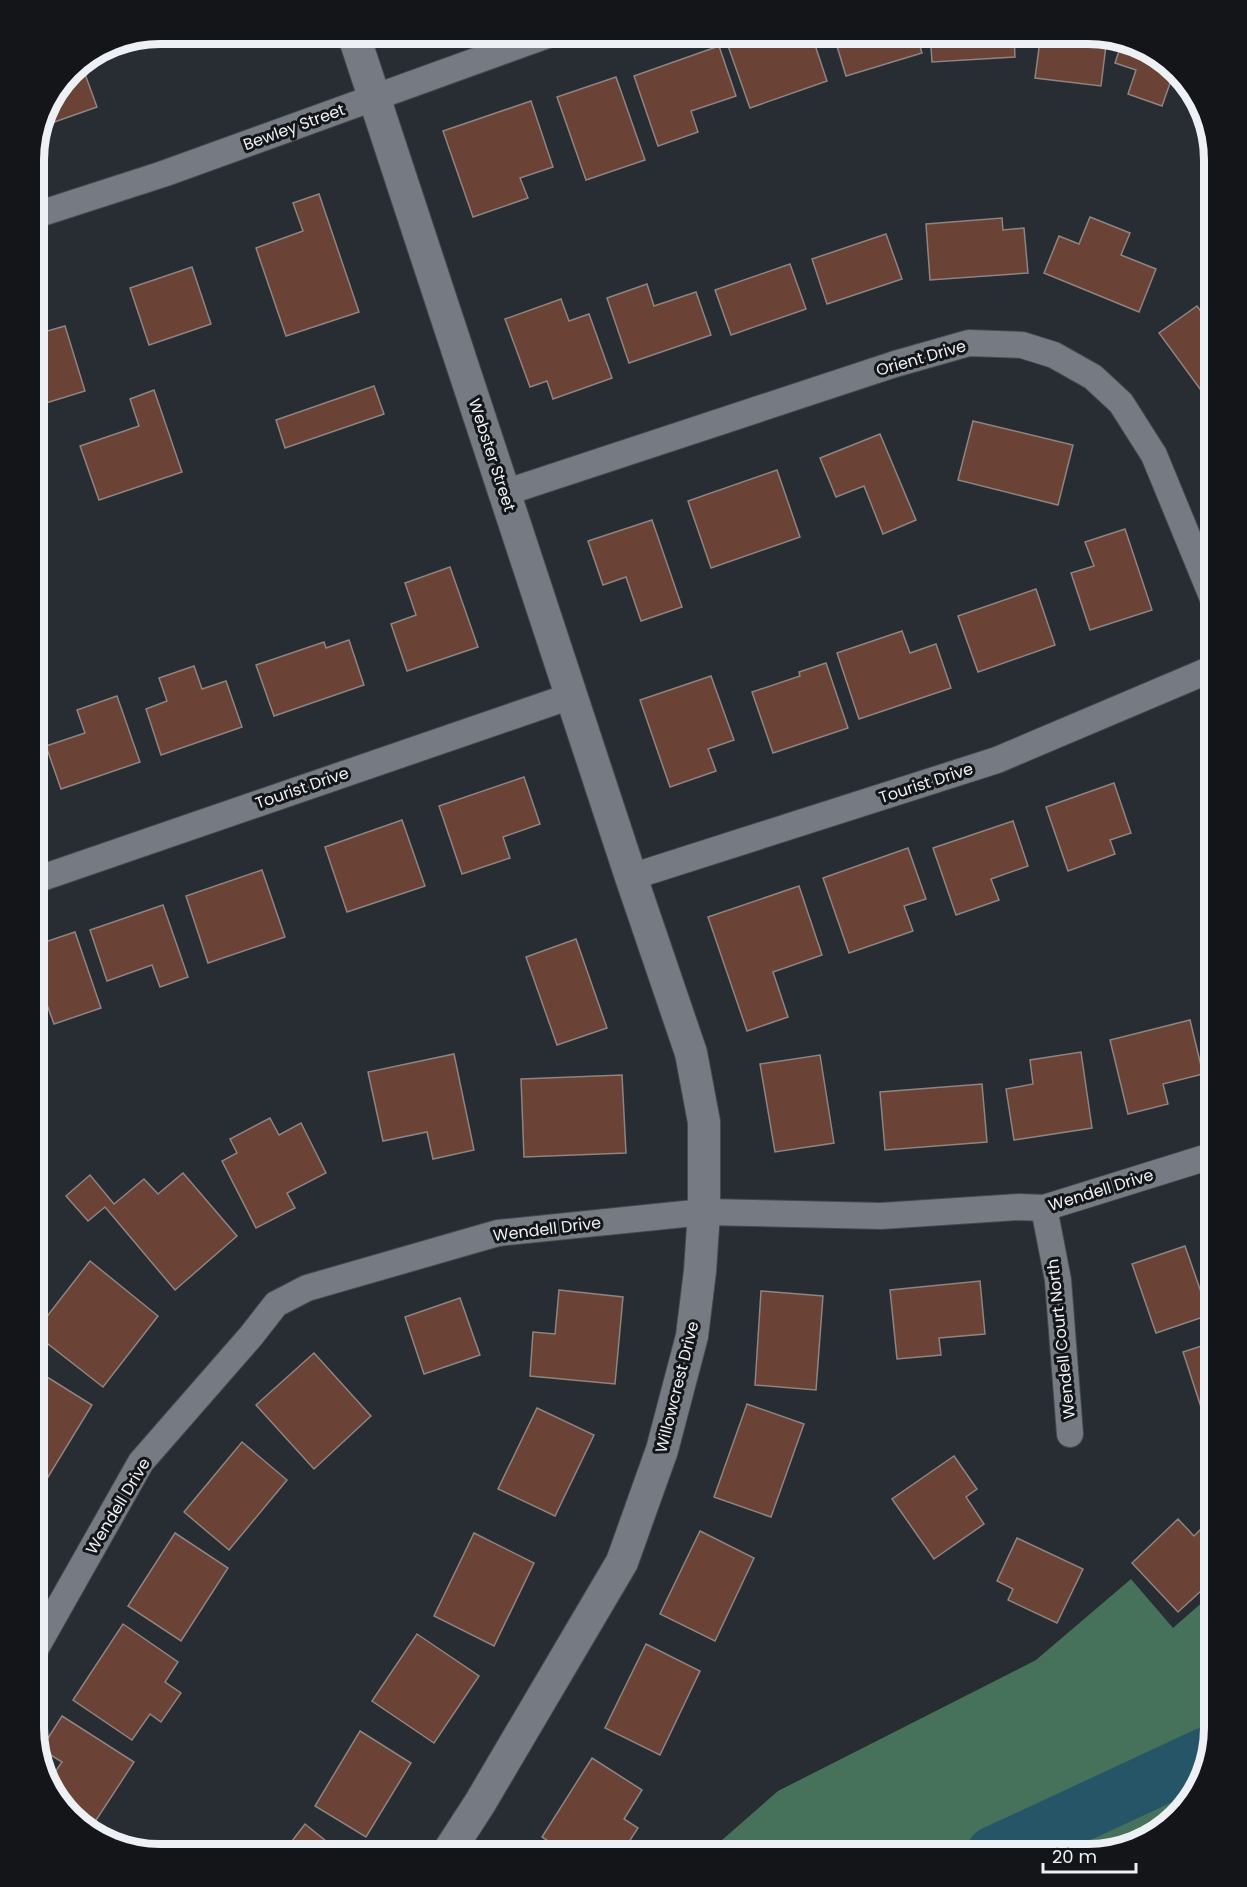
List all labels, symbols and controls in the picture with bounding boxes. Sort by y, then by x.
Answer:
street label: Bewley Street [240,98,348,156]
street label: Orient Drive [873,334,969,382]
street label: Webster Street [463,396,521,515]
street label: Tourist Drive [876,757,976,809]
street label: Tourist Drive [252,761,352,815]
street label: Wendell Drive [1046,1163,1156,1217]
street label: Wendell Drive [492,1211,602,1247]
street label: Wendell Court North [1041,1258,1081,1420]
street label: Willowcrest Drive [650,1319,704,1455]
street label: Wendell Drive [80,1453,156,1559]
scale bar [1043,1836,1136,1874]
text: 20 m [1052,1844,1097,1869]

